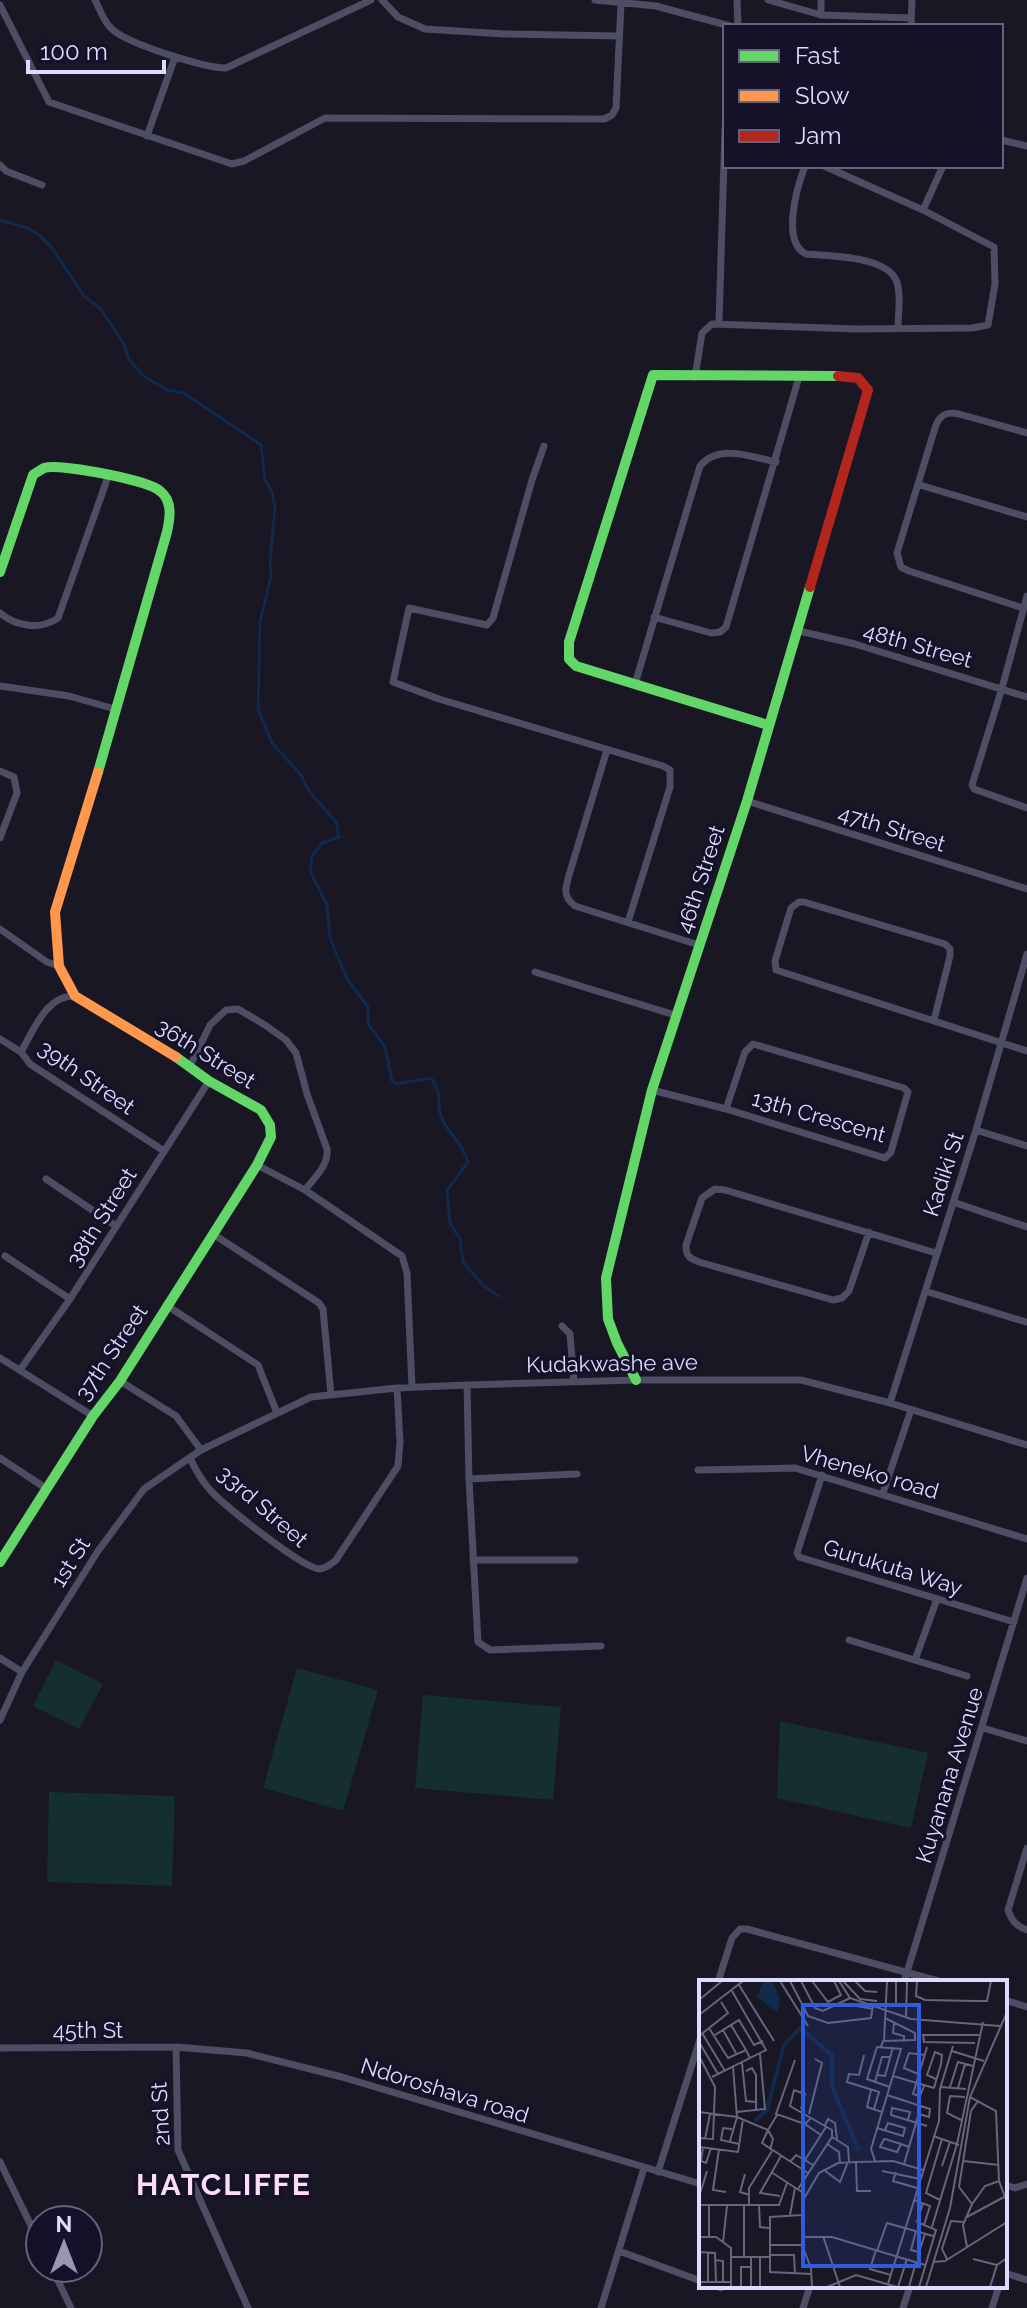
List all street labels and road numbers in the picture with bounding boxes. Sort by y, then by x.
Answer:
street label: 48th Street [861,617,976,673]
street label: 47th Street [835,799,949,857]
street label: 46th Street [670,821,730,936]
street label: 36th Street [152,1012,261,1094]
street label: 39th Street [34,1034,141,1120]
street label: 13th Crescent [749,1084,889,1148]
street label: Kadiki St [917,1128,969,1219]
street label: 38th Street [60,1162,142,1271]
street label: 37th Street [69,1299,153,1405]
street label: Kudakwashe ave [526,1349,698,1377]
street label: Vheneko road [798,1440,942,1504]
street label: 33rd Street [213,1460,314,1553]
street label: 1st St [45,1532,96,1592]
street label: Gurukuta Way [820,1534,966,1600]
street label: Kuyanana Avenue [910,1684,988,1866]
street label: 45th St [53,2017,124,2043]
street label: Ndoroshava road [358,2052,532,2128]
street label: 2nd St [145,2081,175,2147]

